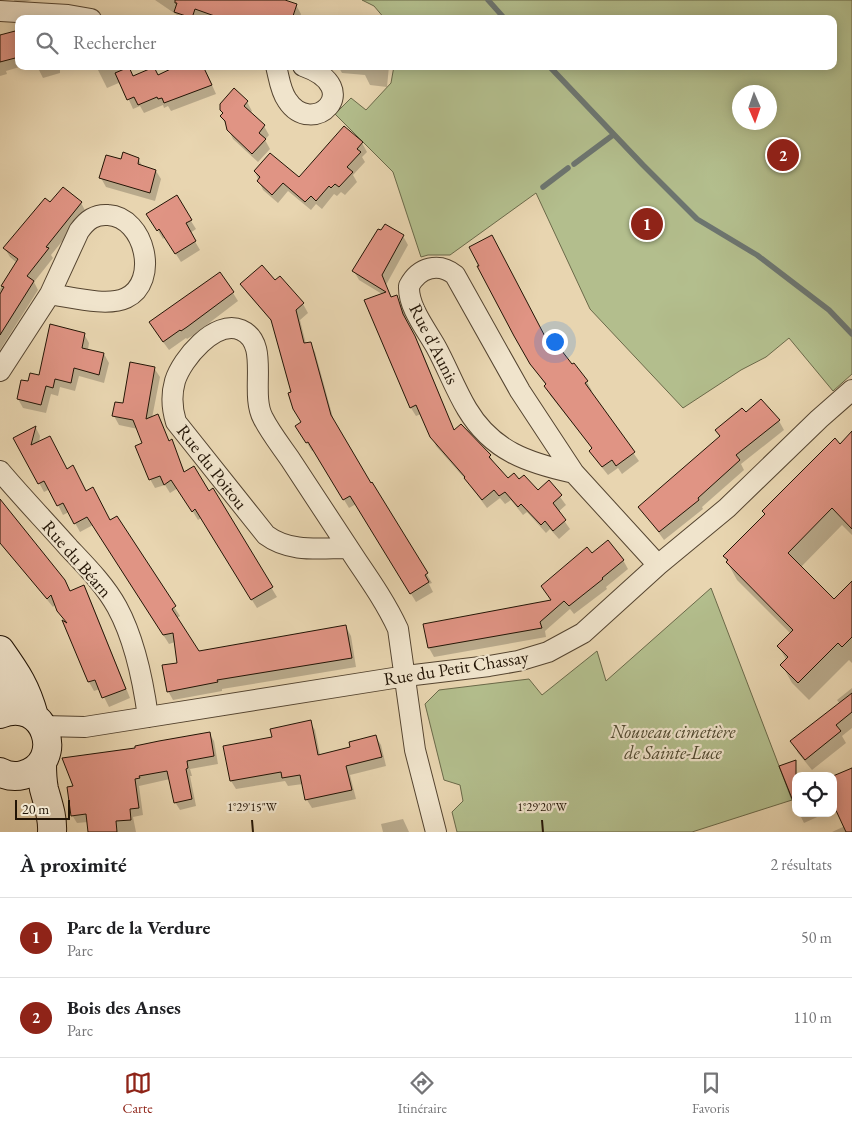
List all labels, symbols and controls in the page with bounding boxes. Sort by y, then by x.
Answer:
search box [15,15,837,70]
icon: search [33,29,61,57]
text: Rechercher [73,30,156,55]
north arrow [732,85,777,130]
pin: 2 [767,136,799,174]
pin: 1 [631,205,663,243]
street label: Rue d'Aunis [404,300,465,388]
your location [542,329,568,355]
street label: Rue du Poitou [172,420,253,514]
street label: Rue du Béarn [37,515,118,603]
street label: Rue du Petit Chassay [382,645,530,690]
park label: Nouveau cimetière de Sainte-Luce [609,720,736,764]
map controls [792,772,837,817]
button: locate [792,772,837,817]
scale bar [15,797,70,820]
text: 1°29'15"W [227,799,278,815]
text: 1°29'20"W [517,799,568,815]
text: 20 m [22,800,49,818]
text: À proximité [20,851,127,878]
text: 2 résultats [770,854,832,875]
text: Parc de la Verdure [67,915,210,940]
text: 1 [32,927,40,948]
text: 50 m [801,927,832,948]
text: Parc [67,940,93,961]
text: Bois des Anses [67,995,181,1020]
text: 2 [32,1007,40,1028]
text: 110 m [793,1007,832,1028]
text: Parc [67,1020,93,1041]
tab: Carte [123,1069,153,1117]
tab: Itinéraire [398,1069,447,1117]
tab: Favoris [692,1069,729,1117]

